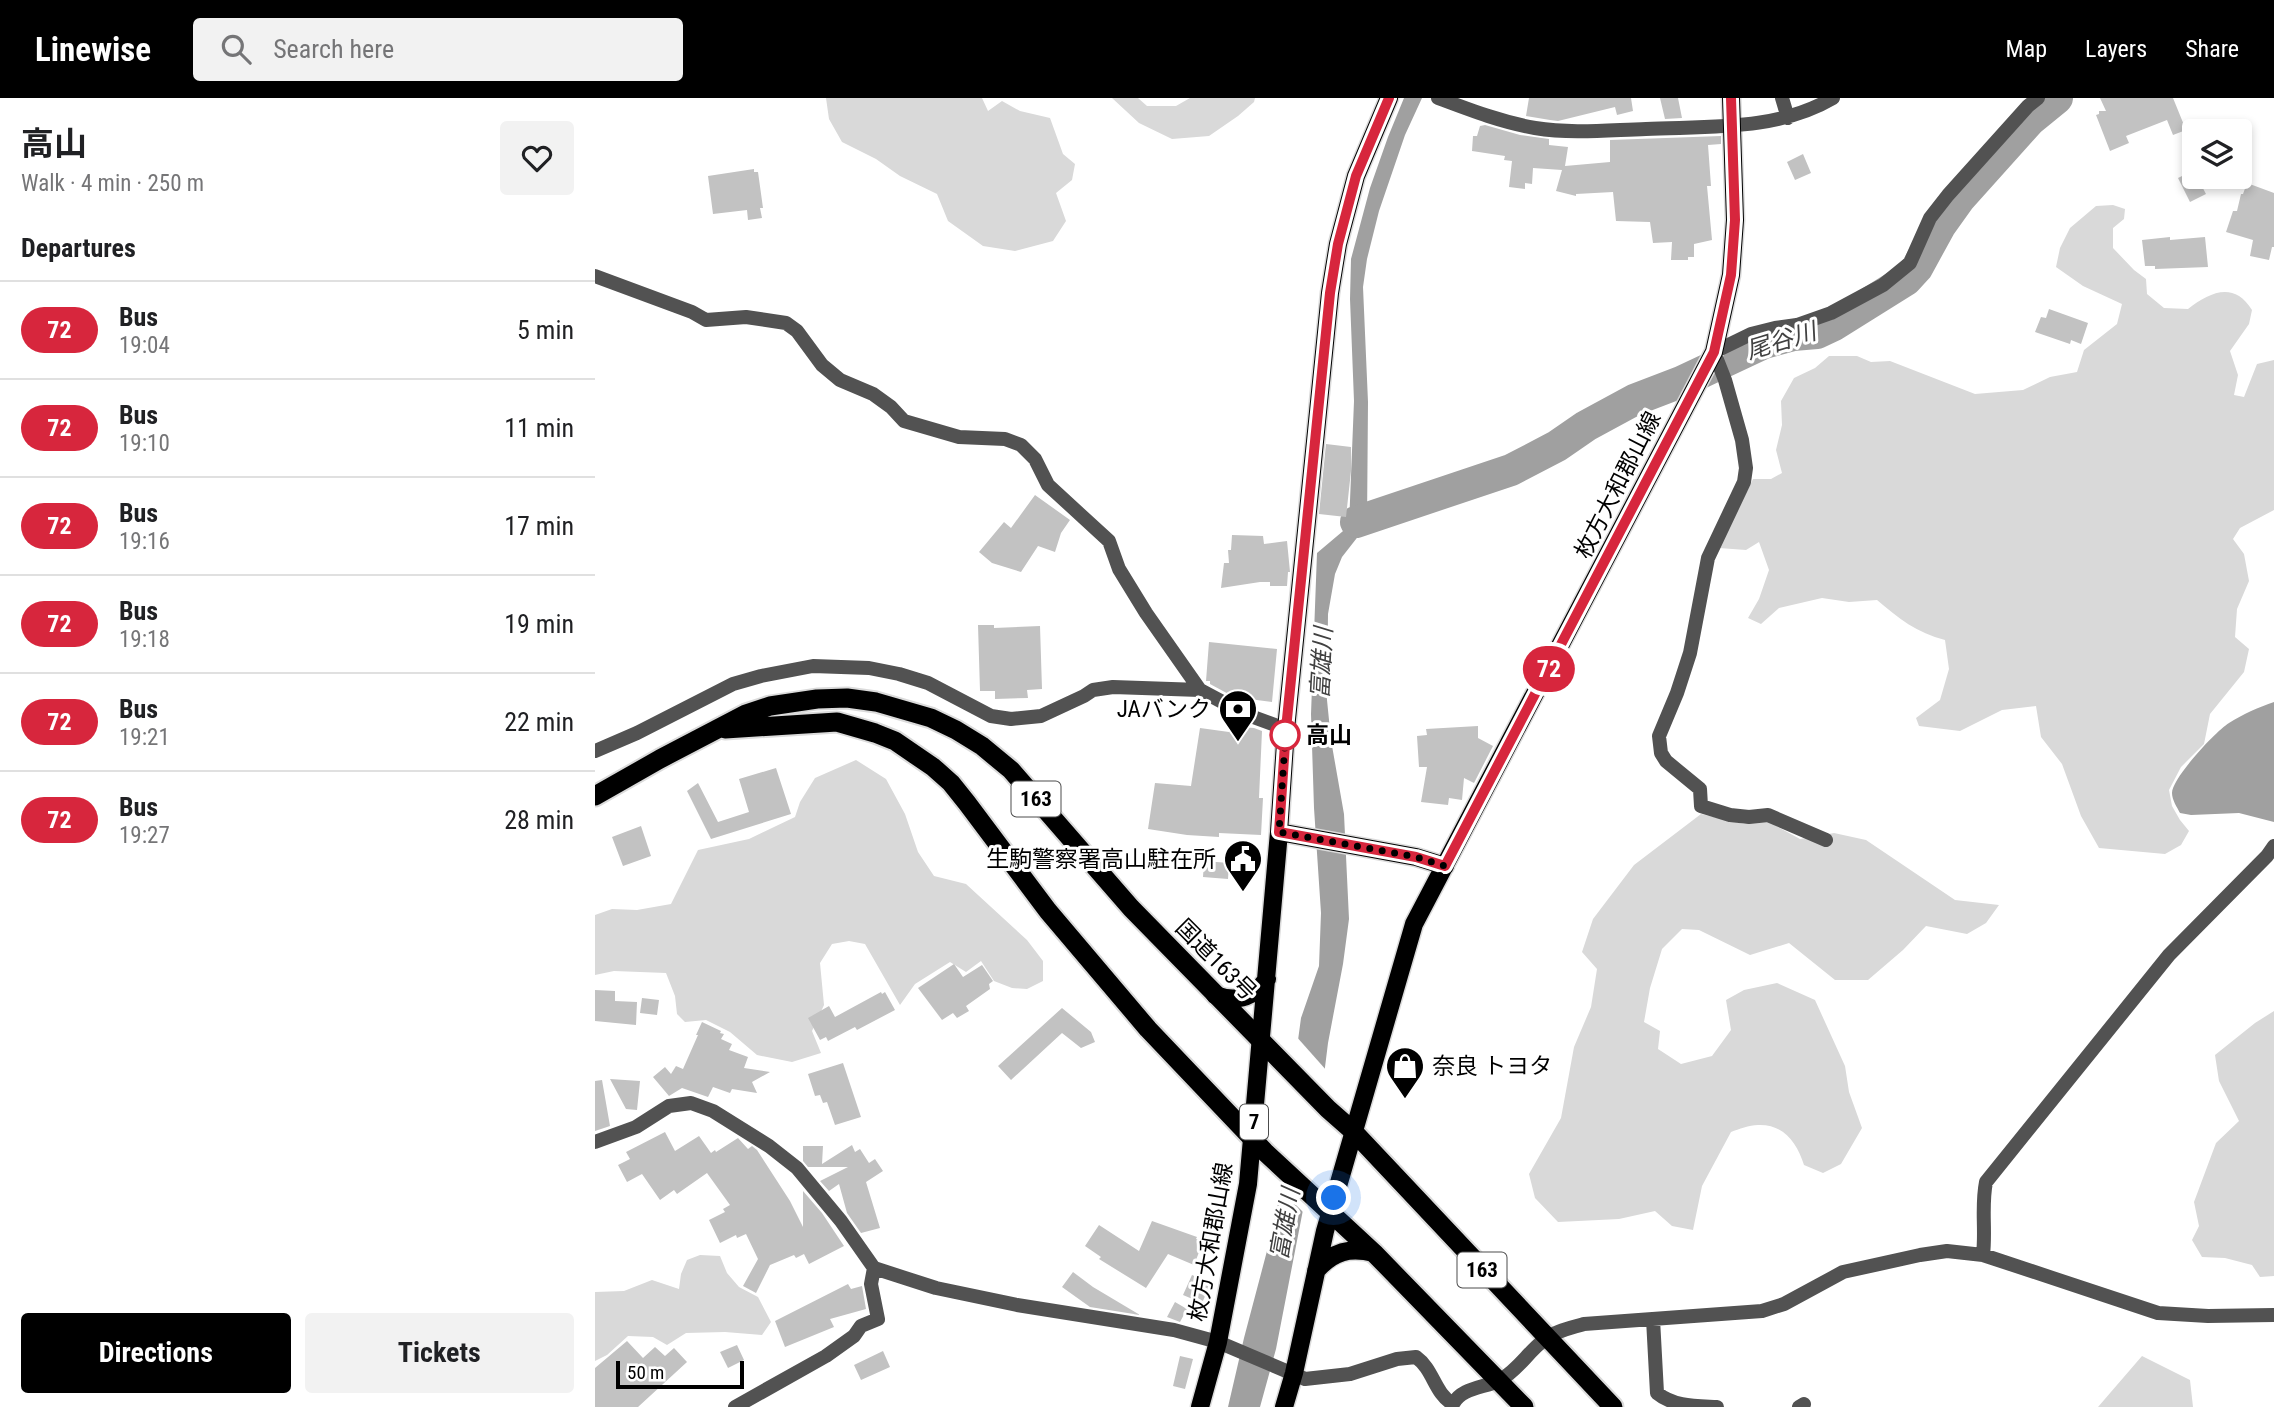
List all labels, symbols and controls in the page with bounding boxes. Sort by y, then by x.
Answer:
search box [193,18,683,81]
text: Linewise [35,30,151,69]
icon: search [217,30,255,68]
text: Search here [273,34,394,64]
text: Map [2006,35,2047,63]
text: Layers [2085,35,2147,63]
text: Share [2185,35,2239,63]
map controls [2182,119,2252,189]
button: layers [2182,119,2252,189]
button: heart [500,121,574,195]
text: 高山 [21,124,87,163]
text: Walk · 4 min · 250 m [21,170,204,197]
text: Departures [21,233,136,263]
text: Bus [119,302,158,332]
text: 5 min [517,315,574,345]
text: 72 [47,316,72,344]
water label: 尾谷川 [1742,316,1822,365]
text: 19:04 [119,332,170,359]
text: Bus [119,400,158,430]
street label: 枚方大和郡山線 [1569,407,1667,563]
text: 11 min [504,413,574,443]
text: 72 [47,414,72,442]
text: 19:10 [119,430,170,457]
text: Bus [119,498,158,528]
text: 17 min [504,511,574,541]
text: 72 [47,512,72,540]
text: 19:16 [119,528,170,555]
text: Bus [119,596,158,626]
text: 19 min [504,609,574,639]
text: 72 [47,610,72,638]
water label: 富雄川 [1306,623,1338,700]
text: 19:18 [119,626,170,653]
line badge: 72 [1517,646,1581,692]
text: 72 [1537,655,1561,683]
bank icon: JAバンク [1217,688,1259,743]
text: Bus [119,694,158,724]
place label: JAバンク [1117,696,1211,723]
text: 22 min [504,707,574,737]
text: 72 [47,708,72,736]
marker: 高山 [1270,720,1300,750]
place label: 高山 [1306,722,1352,749]
text: 19:21 [119,724,170,751]
road number: 163 [1011,782,1061,816]
text: Bus [119,792,158,822]
text: 28 min [504,805,574,835]
text: 72 [47,806,72,834]
text: 19:27 [119,822,170,849]
public building icon: 生駒警察署高山駐在所 [1222,838,1264,893]
place label: 生駒警察署高山駐在所 [986,846,1216,873]
street label: 国道163号 [1170,914,1262,1006]
shop icon: 奈良 トヨタ [1384,1045,1426,1100]
place label: 奈良 トヨタ [1432,1053,1552,1080]
road number: 7 [1240,1104,1268,1140]
street label: 枚方大和郡山線 [1184,1160,1238,1324]
your location [1316,1180,1351,1215]
water label: 富雄川 [1265,1183,1306,1262]
road number: 163 [1457,1252,1507,1288]
button: Directions [21,1313,291,1393]
button: Tickets [305,1313,574,1393]
scale bar [616,1358,744,1390]
text: 50 m [627,1361,664,1384]

